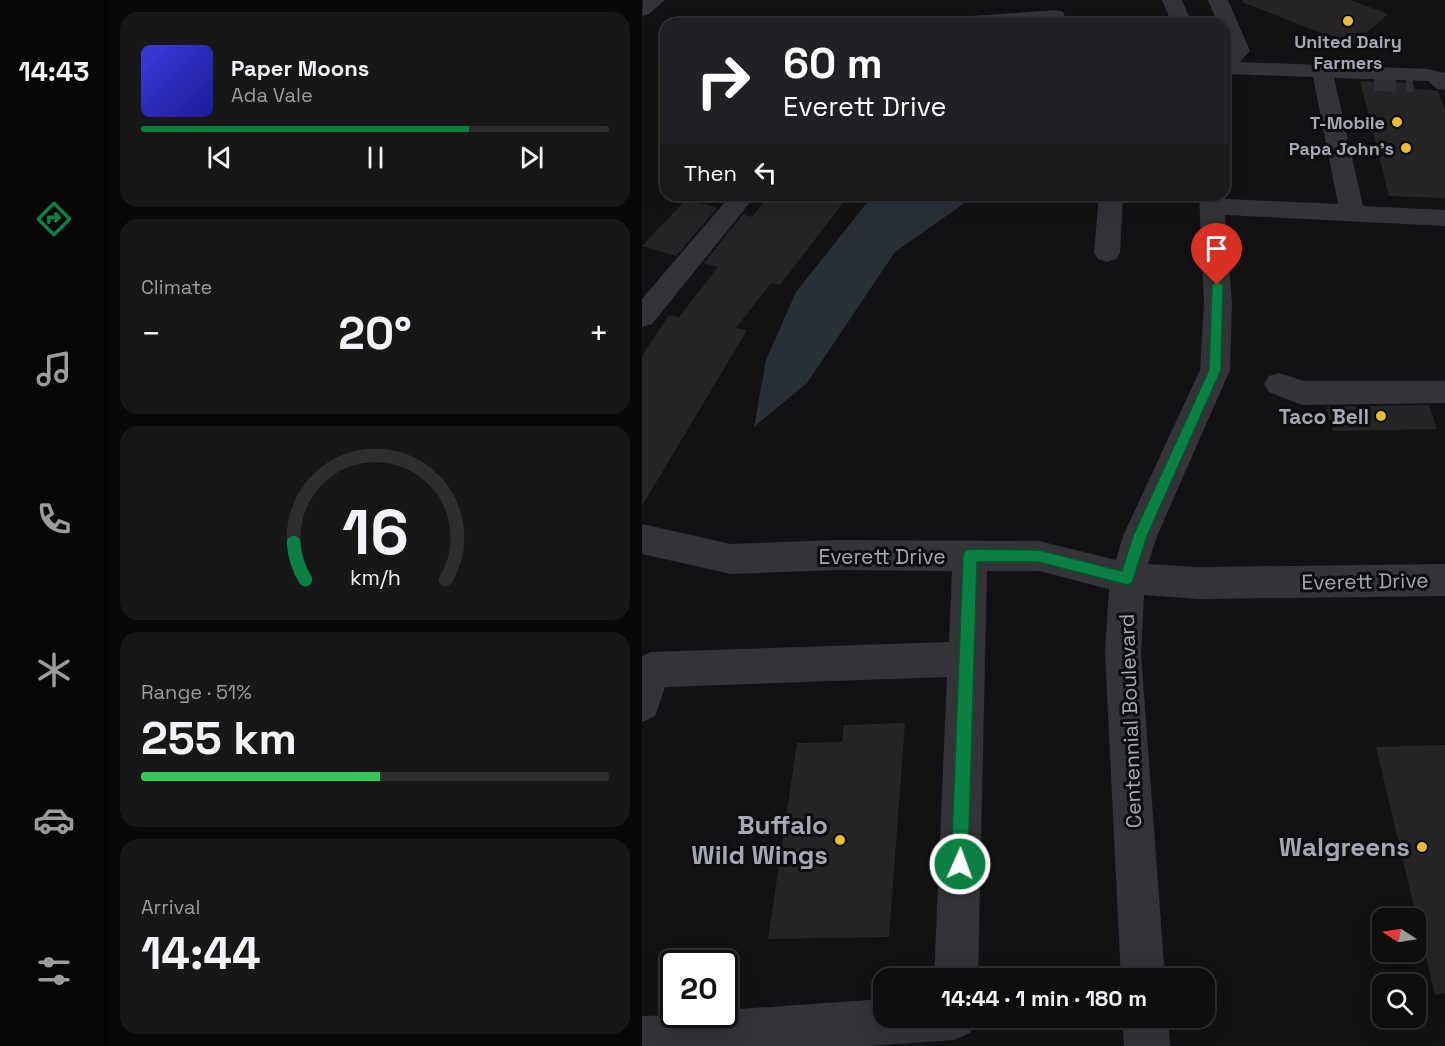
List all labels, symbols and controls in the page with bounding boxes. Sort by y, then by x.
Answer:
marker: United Dairy Farmers [1341,14,1355,28]
place label: United Dairy Farmers [1294,30,1402,74]
text: 60 m [783,37,883,90]
icon: right [684,42,762,120]
text: 14:43 [18,54,90,89]
text: Paper Moons [231,54,369,82]
text: Ada Vale [231,82,313,108]
text: Everett Drive [783,89,947,124]
place label: T-Mobile [1310,111,1385,134]
marker: T-Mobile [1390,115,1404,129]
place label: Papa John's [1289,137,1394,160]
icon: previous [203,141,236,174]
icon: pause [359,141,392,174]
icon: next [515,141,548,174]
marker: Papa John's [1399,141,1413,155]
icon: left [749,156,782,189]
text: Then [684,159,737,187]
icon: directions [33,198,75,240]
pin [1191,223,1242,285]
icon: arrive [1200,232,1233,265]
text: Climate [141,274,212,300]
text: 20° [338,305,412,362]
text: − [141,313,161,355]
text: + [589,313,609,355]
icon: music [33,348,75,390]
place label: Taco Bell [1279,403,1369,430]
marker: Taco Bell [1374,409,1388,423]
text: 16 [342,493,408,572]
icon: phone [33,498,75,540]
street label: Everett Drive [818,543,946,570]
text: km/h [349,564,401,591]
street label: Everett Drive [1301,566,1429,596]
street label: Centennial Boulevard [1113,613,1147,829]
icon: climate [33,649,75,691]
text: Range · 51% [141,679,252,705]
text: 255 km [141,710,297,767]
icon: car [33,799,75,841]
place label: Buffalo Wild Wings [691,808,828,872]
place label: Walgreens [1279,830,1410,864]
position arrow [928,832,992,896]
marker: Buffalo Wild Wings [833,833,847,847]
marker: Walgreens [1415,840,1429,854]
text: Arrival [141,894,200,920]
north arrow [1372,908,1426,962]
map controls [1372,908,1426,1028]
text: 14:44 [141,925,261,982]
icon: filters [33,950,75,992]
speed limit sign: 20 [660,950,738,1028]
button: search [1372,974,1426,1028]
text: 14:44 · 1 min · 180 m [941,984,1147,1012]

